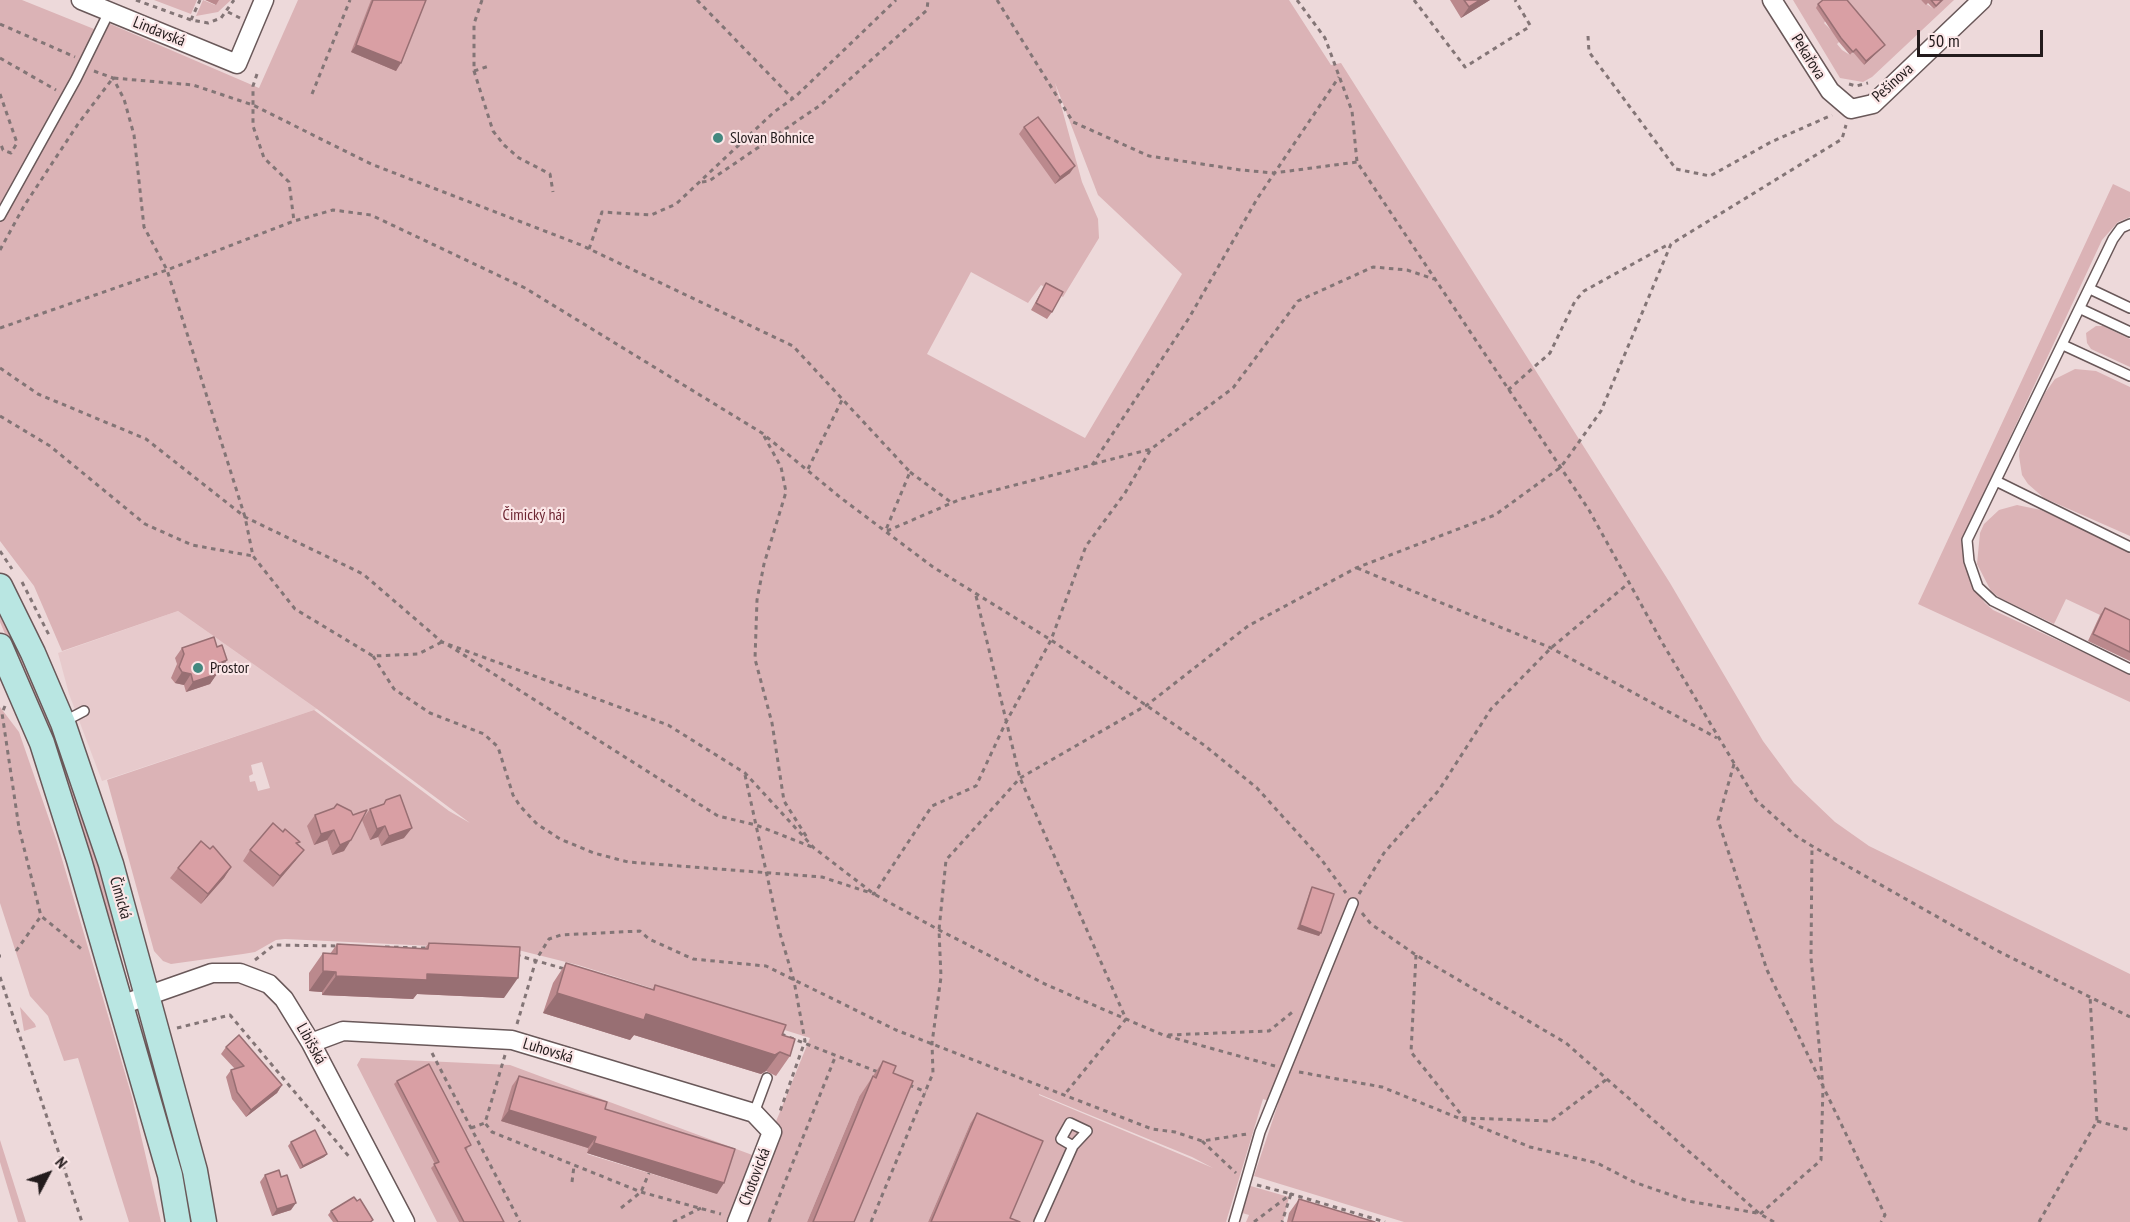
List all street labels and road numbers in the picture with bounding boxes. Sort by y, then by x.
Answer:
street label: Lindavská [130,13,188,51]
street label: Pekařova [1787,31,1829,83]
street label: Pešinova [1869,60,1917,106]
street label: Čimická [105,875,135,921]
street label: Libišská [292,1020,330,1068]
street label: Luhovská [521,1034,575,1068]
street label: Chotovická [735,1145,775,1209]

